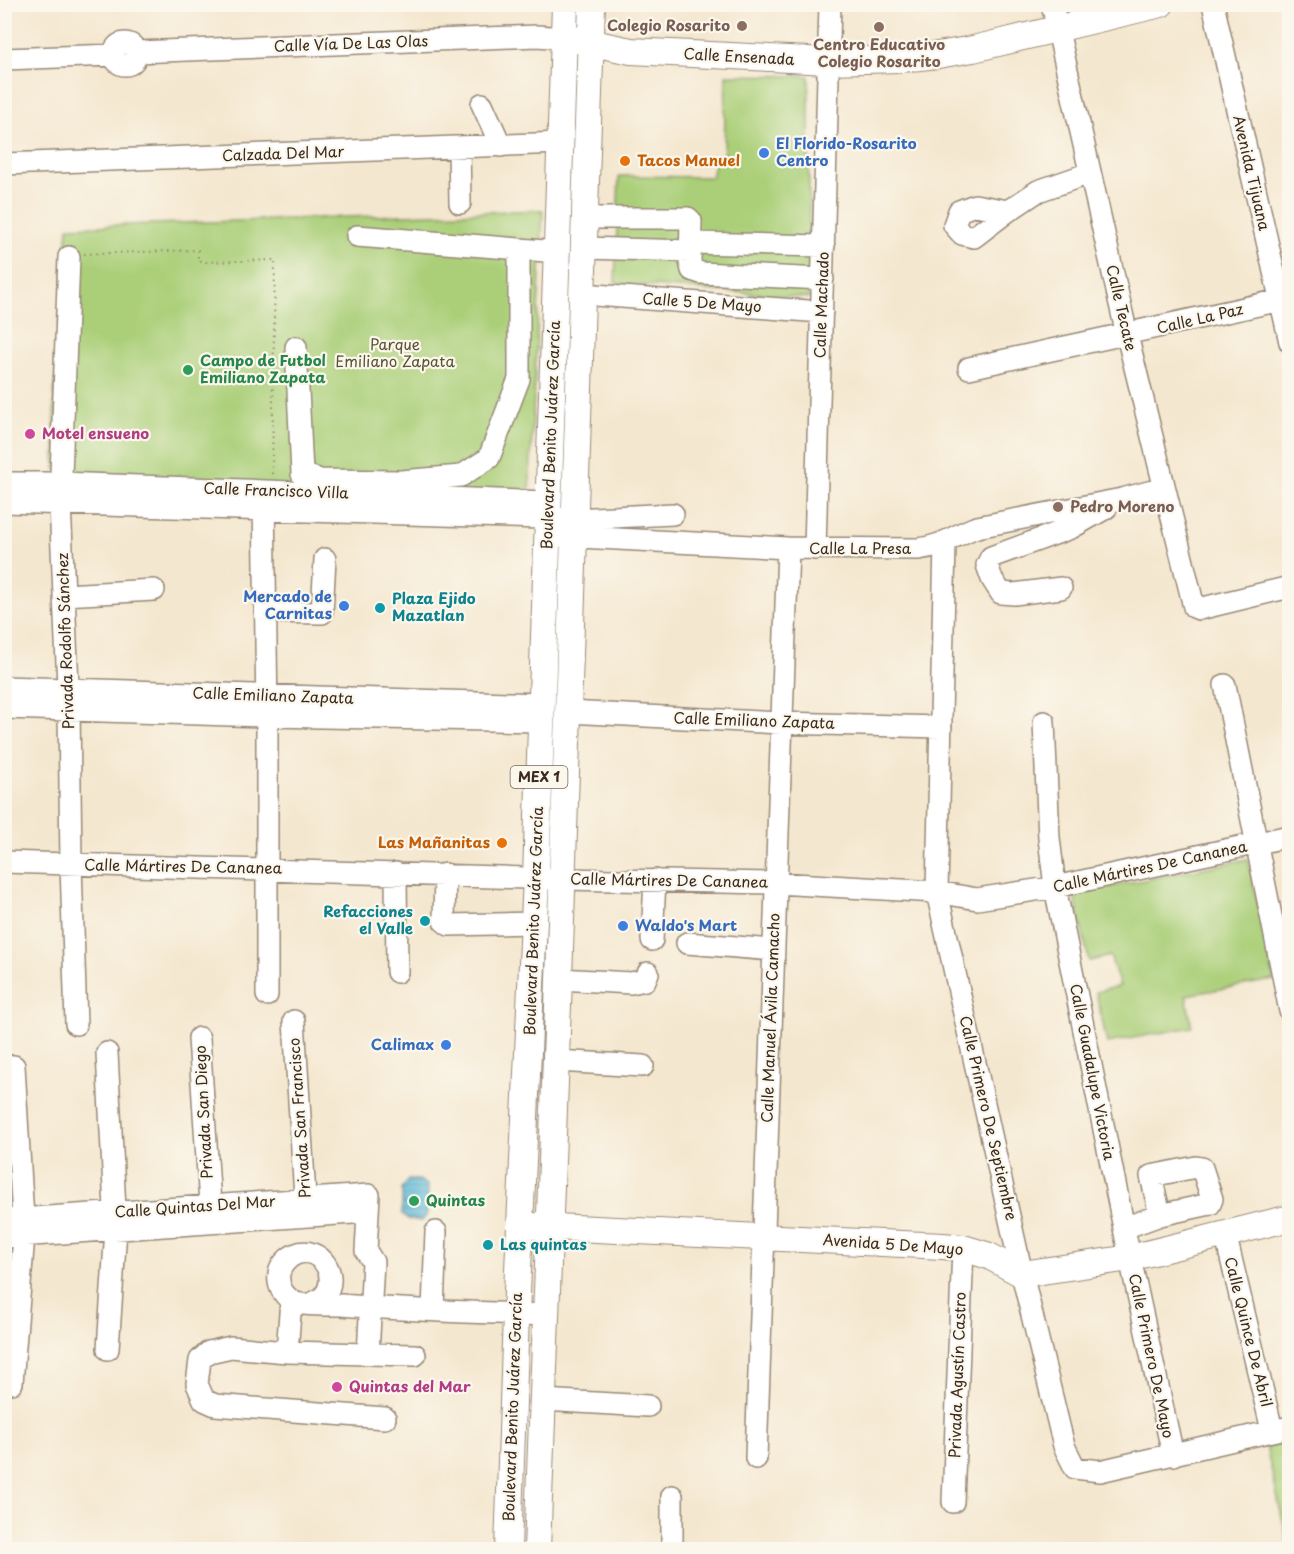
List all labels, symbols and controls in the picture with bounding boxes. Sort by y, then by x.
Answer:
place label: Colegio Rosarito [607,13,730,36]
marker: Colegio Rosarito [735,19,749,33]
marker: Centro Educativo Colegio Rosarito [872,20,886,34]
street label: Calle Vía De Las Olas [273,28,429,57]
place label: Centro Educativo Colegio Rosarito [813,32,945,72]
street label: Calle Ensenada [683,41,796,70]
street label: Avenida Tijuana [1228,113,1277,233]
place label: El Florido-Rosarito Centro [776,131,917,171]
street label: Calzada Del Mar [222,139,345,166]
marker: El Florido-Rosarito Centro [757,146,771,160]
place label: Tacos Manuel [637,148,740,171]
marker: Tacos Manuel [618,154,632,168]
street label: Calle Machado [807,251,834,359]
street label: Calle Tecate [1101,262,1144,353]
street label: Calle 5 De Mayo [642,286,763,317]
street label: Calle La Paz [1154,296,1245,339]
street label: Boulevard Benito Juárez García [534,319,565,550]
park label: Parque Emiliano Zapata [335,332,455,372]
place label: Campo de Futbol Emiliano Zapata [200,348,326,388]
marker: Campo de Futbol Emiliano Zapata [181,363,195,377]
place label: Motel ensueno [42,421,149,444]
marker: Motel ensueno [23,427,37,441]
street label: Calle Francisco Villa [203,475,350,504]
place label: Pedro Moreno [1070,494,1175,517]
marker: Pedro Moreno [1051,500,1065,514]
street label: Calle La Presa [809,536,912,559]
street label: Privada Rodolfo Sánchez [50,552,79,730]
place label: Mercado de Carnitas [243,584,332,624]
place label: Plaza Ejido Mazatlan [392,586,476,626]
marker: Mercado de Carnitas [337,599,351,613]
marker: Plaza Ejido Mazatlan [373,601,387,615]
street label: Calle Emiliano Zapata [192,680,355,709]
street label: Calle Emiliano Zapata [673,705,836,734]
road number: MEX 1 [510,766,568,788]
street label: Boulevard Benito Juárez García [517,805,548,1036]
place label: Las Mañanitas [378,830,490,853]
street label: Calle Mártires De Cananea [1050,834,1250,897]
marker: Las Mañanitas [495,836,509,850]
street label: Calle Mártires De Cananea [84,852,283,879]
street label: Calle Mártires De Cananea [570,866,769,893]
place label: Refacciones el Valle [323,899,413,939]
place label: Waldo's Mart [635,913,737,936]
street label: Calle Manuel Ávila Camacho [754,913,785,1123]
marker: Refacciones el Valle [418,914,432,928]
marker: Waldo's Mart [616,919,630,933]
street label: Calle Guadalupe Victoria [1065,982,1122,1163]
street label: Calle Primero De Septiembre [955,1013,1024,1222]
place label: Calimax [371,1032,435,1055]
street label: Privada San Francisco [281,1037,316,1199]
marker: Calimax [439,1038,453,1052]
street label: Privada San Diego [188,1045,217,1179]
street label: Calle Quintas Del Mar [114,1188,276,1223]
place label: Quintas [426,1188,485,1211]
marker: Quintas [407,1194,421,1208]
street label: Avenida 5 De Mayo [822,1227,964,1260]
place label: Las quintas [500,1232,587,1255]
marker: Las quintas [481,1238,495,1252]
street label: Calle Quince De Abril [1220,1254,1279,1409]
street label: Calle Primero De Mayo [1124,1271,1181,1440]
street label: Boulevard Benito Juárez García [496,1291,527,1522]
street label: Privada Agustín Castro [942,1291,971,1458]
place label: Quintas del Mar [349,1374,471,1397]
marker: Quintas del Mar [330,1380,344,1394]

